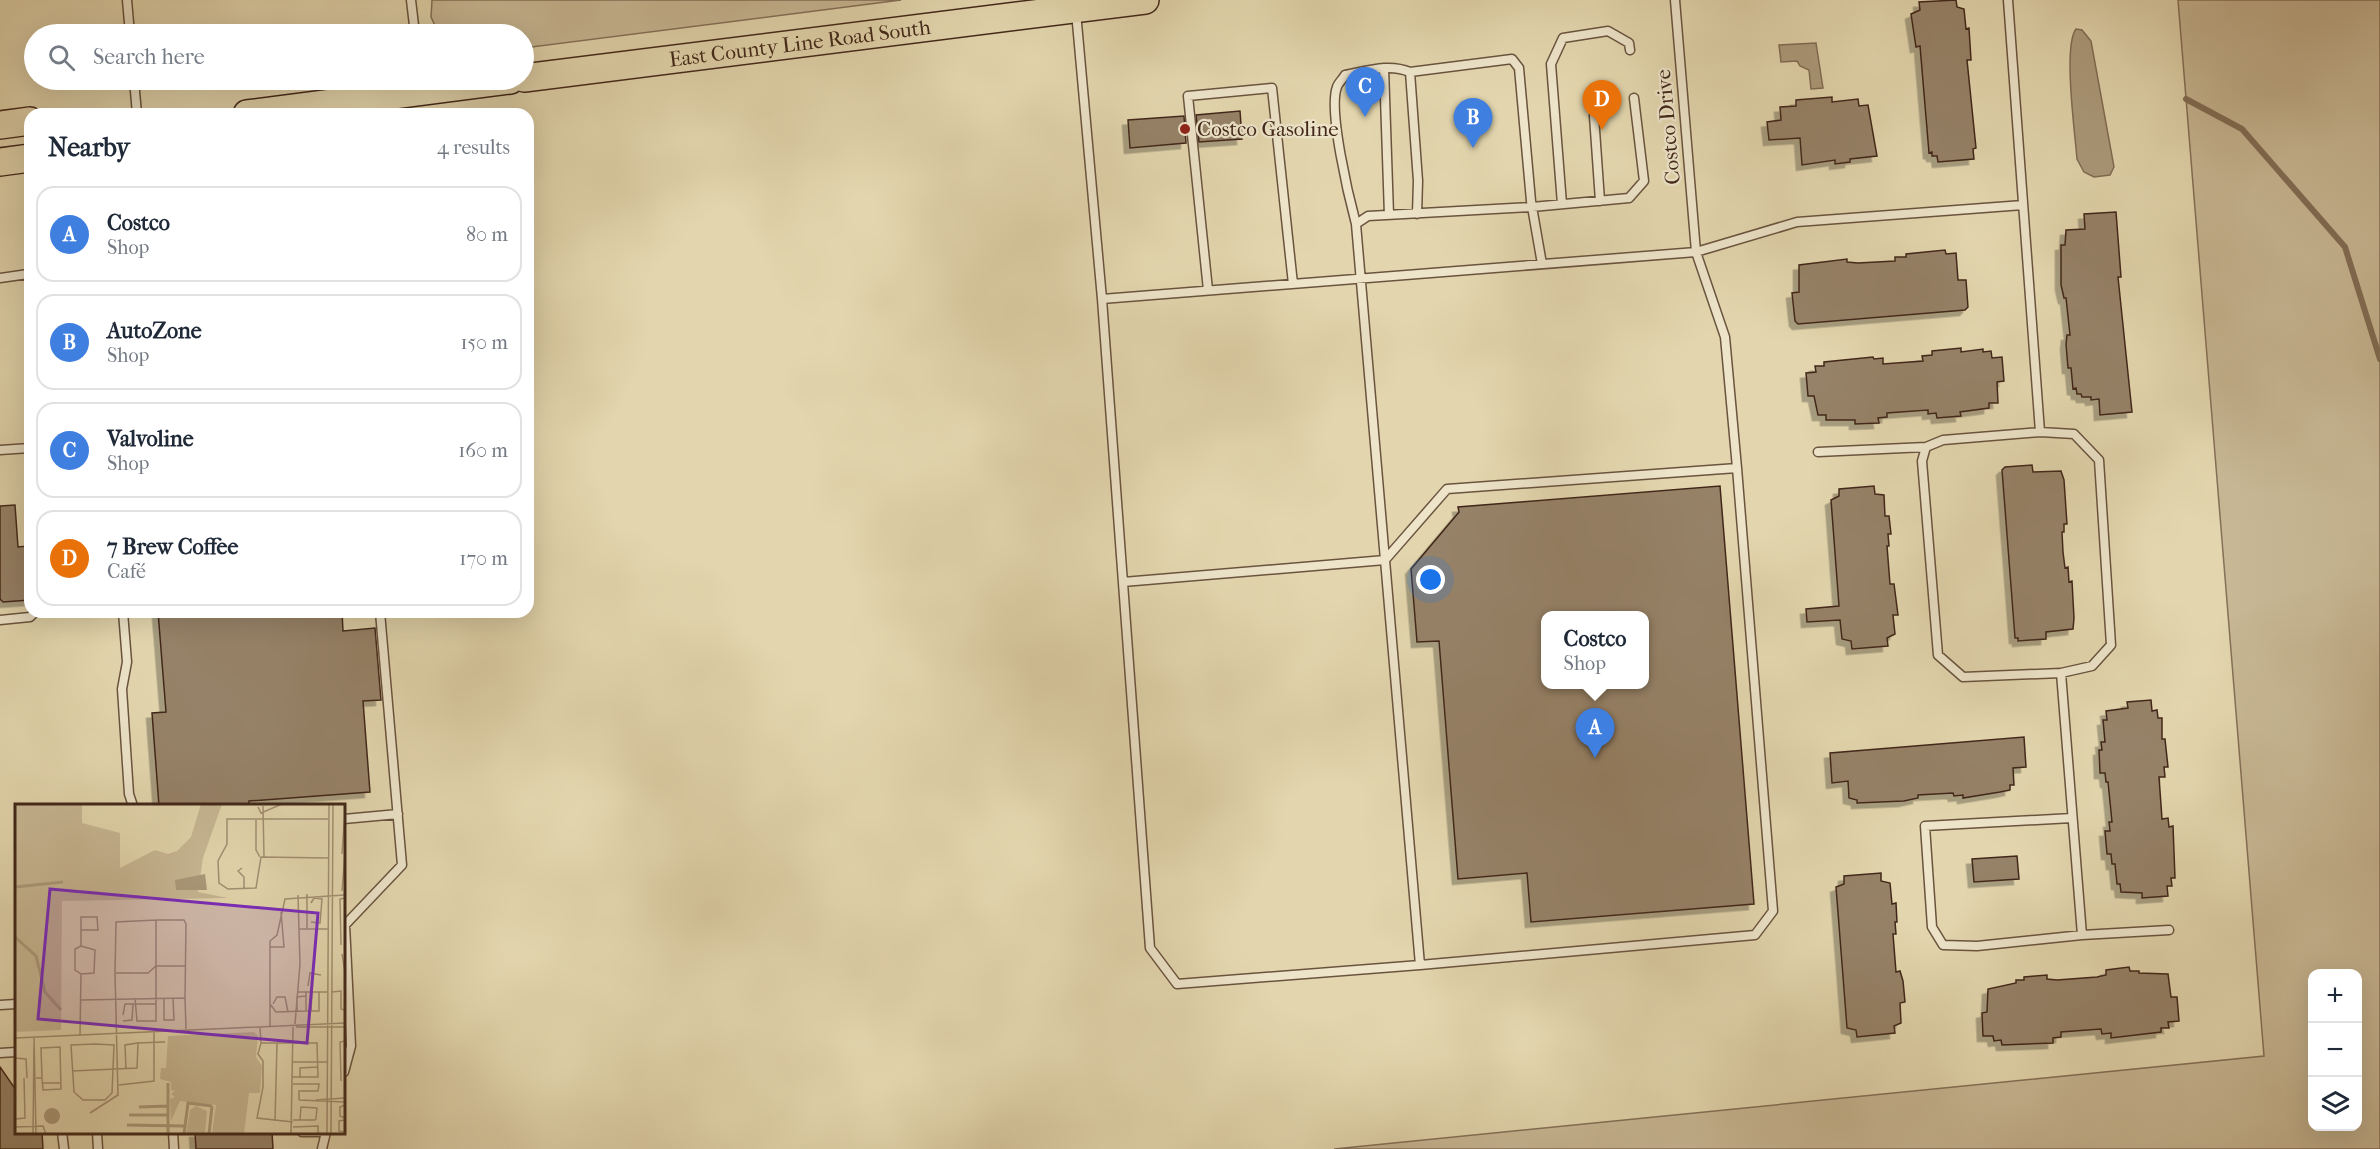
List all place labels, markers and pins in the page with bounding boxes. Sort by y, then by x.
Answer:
pin: C [1346,68,1384,117]
pin: D [1582,80,1622,130]
pin: B [1454,98,1492,148]
place label: Costco Gasoline [1197,117,1339,141]
marker: Costco Gasoline [1178,122,1192,136]
pin: A [1576,708,1614,758]

